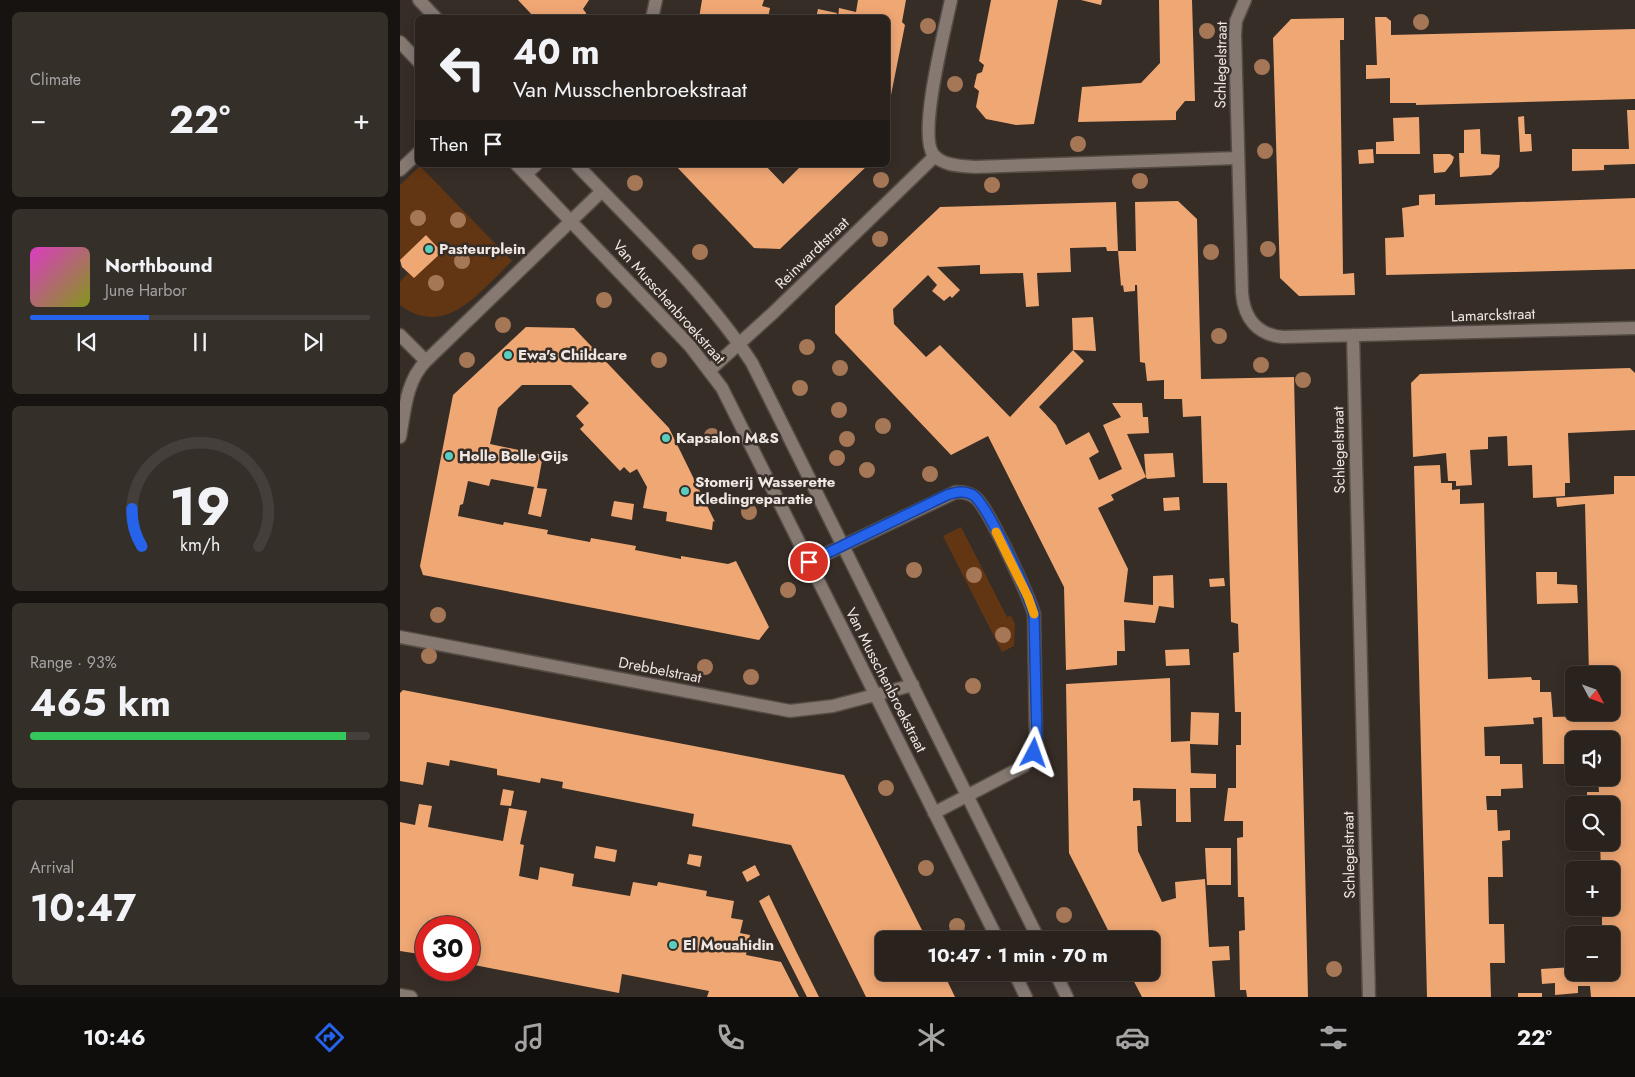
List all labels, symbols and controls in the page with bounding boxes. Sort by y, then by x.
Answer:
street label: Schlegelstraat [1209,21,1233,109]
text: 40 m [513,27,600,77]
icon: left [430,35,495,100]
text: Climate [30,68,81,91]
text: Van Musschenbroekstraat [513,73,747,105]
text: 22° [169,92,230,147]
text: − [30,99,47,140]
text: + [353,99,370,140]
icon: arrive [479,130,507,158]
text: Then [430,131,469,158]
street label: Reinwardtstraat [770,212,854,294]
street label: Van Musschenbroekstraat [607,235,731,369]
place label: Pasteurplein [439,238,526,260]
marker: Pasteurplein [423,243,435,255]
text: Northbound [105,252,212,279]
text: June Harbor [105,279,187,302]
street label: Lamarckstraat [1450,303,1536,327]
icon: previous [73,328,101,356]
icon: pause [186,328,214,356]
icon: next [299,328,327,356]
place label: Ewa's Childcare [518,344,627,366]
marker: Ewa's Childcare [502,349,514,361]
street label: Schlegelstraat [1327,406,1351,494]
place label: Kapsalon M&S [676,427,779,449]
marker: Kapsalon M&S [660,432,672,444]
place label: Holle Bolle Gijs [459,445,568,467]
marker: Holle Bolle Gijs [443,450,455,462]
text: 19 [169,469,231,545]
place label: Stomerij Wasserette Kledingreparatie [695,471,836,510]
marker: Stomerij Wasserette Kledingreparatie [679,485,691,497]
text: km/h [180,532,220,558]
pin [788,541,830,583]
icon: arrive [795,548,823,576]
street label: Van Musschenbroekstraat [840,604,932,756]
text: Range · 93% [30,651,117,674]
street label: Drebbelstraat [617,651,704,689]
north arrow [1565,666,1620,721]
map controls [1565,666,1620,981]
text: 465 km [30,675,171,730]
position arrow [1007,726,1059,778]
button: sound [1565,731,1620,786]
button: search [1565,796,1620,851]
street label: Schlegelstraat [1337,811,1361,899]
text: Arrival [30,856,74,879]
button: + [1565,861,1620,916]
text: 10:47 [30,880,136,935]
speed limit sign: 30 [415,916,480,981]
button: − [1565,926,1620,981]
place label: El Mouahidin [683,934,774,956]
marker: El Mouahidin [667,939,679,951]
text: 10:47 · 1 min · 70 m [927,942,1108,969]
icon: directions [312,1020,347,1055]
icon: music [512,1020,547,1055]
icon: phone [713,1020,748,1055]
icon: climate [914,1020,949,1055]
icon: car [1115,1020,1150,1055]
icon: filters [1316,1020,1351,1055]
text: 10:46 [83,1021,146,1053]
text: 22° [1517,1021,1552,1053]

